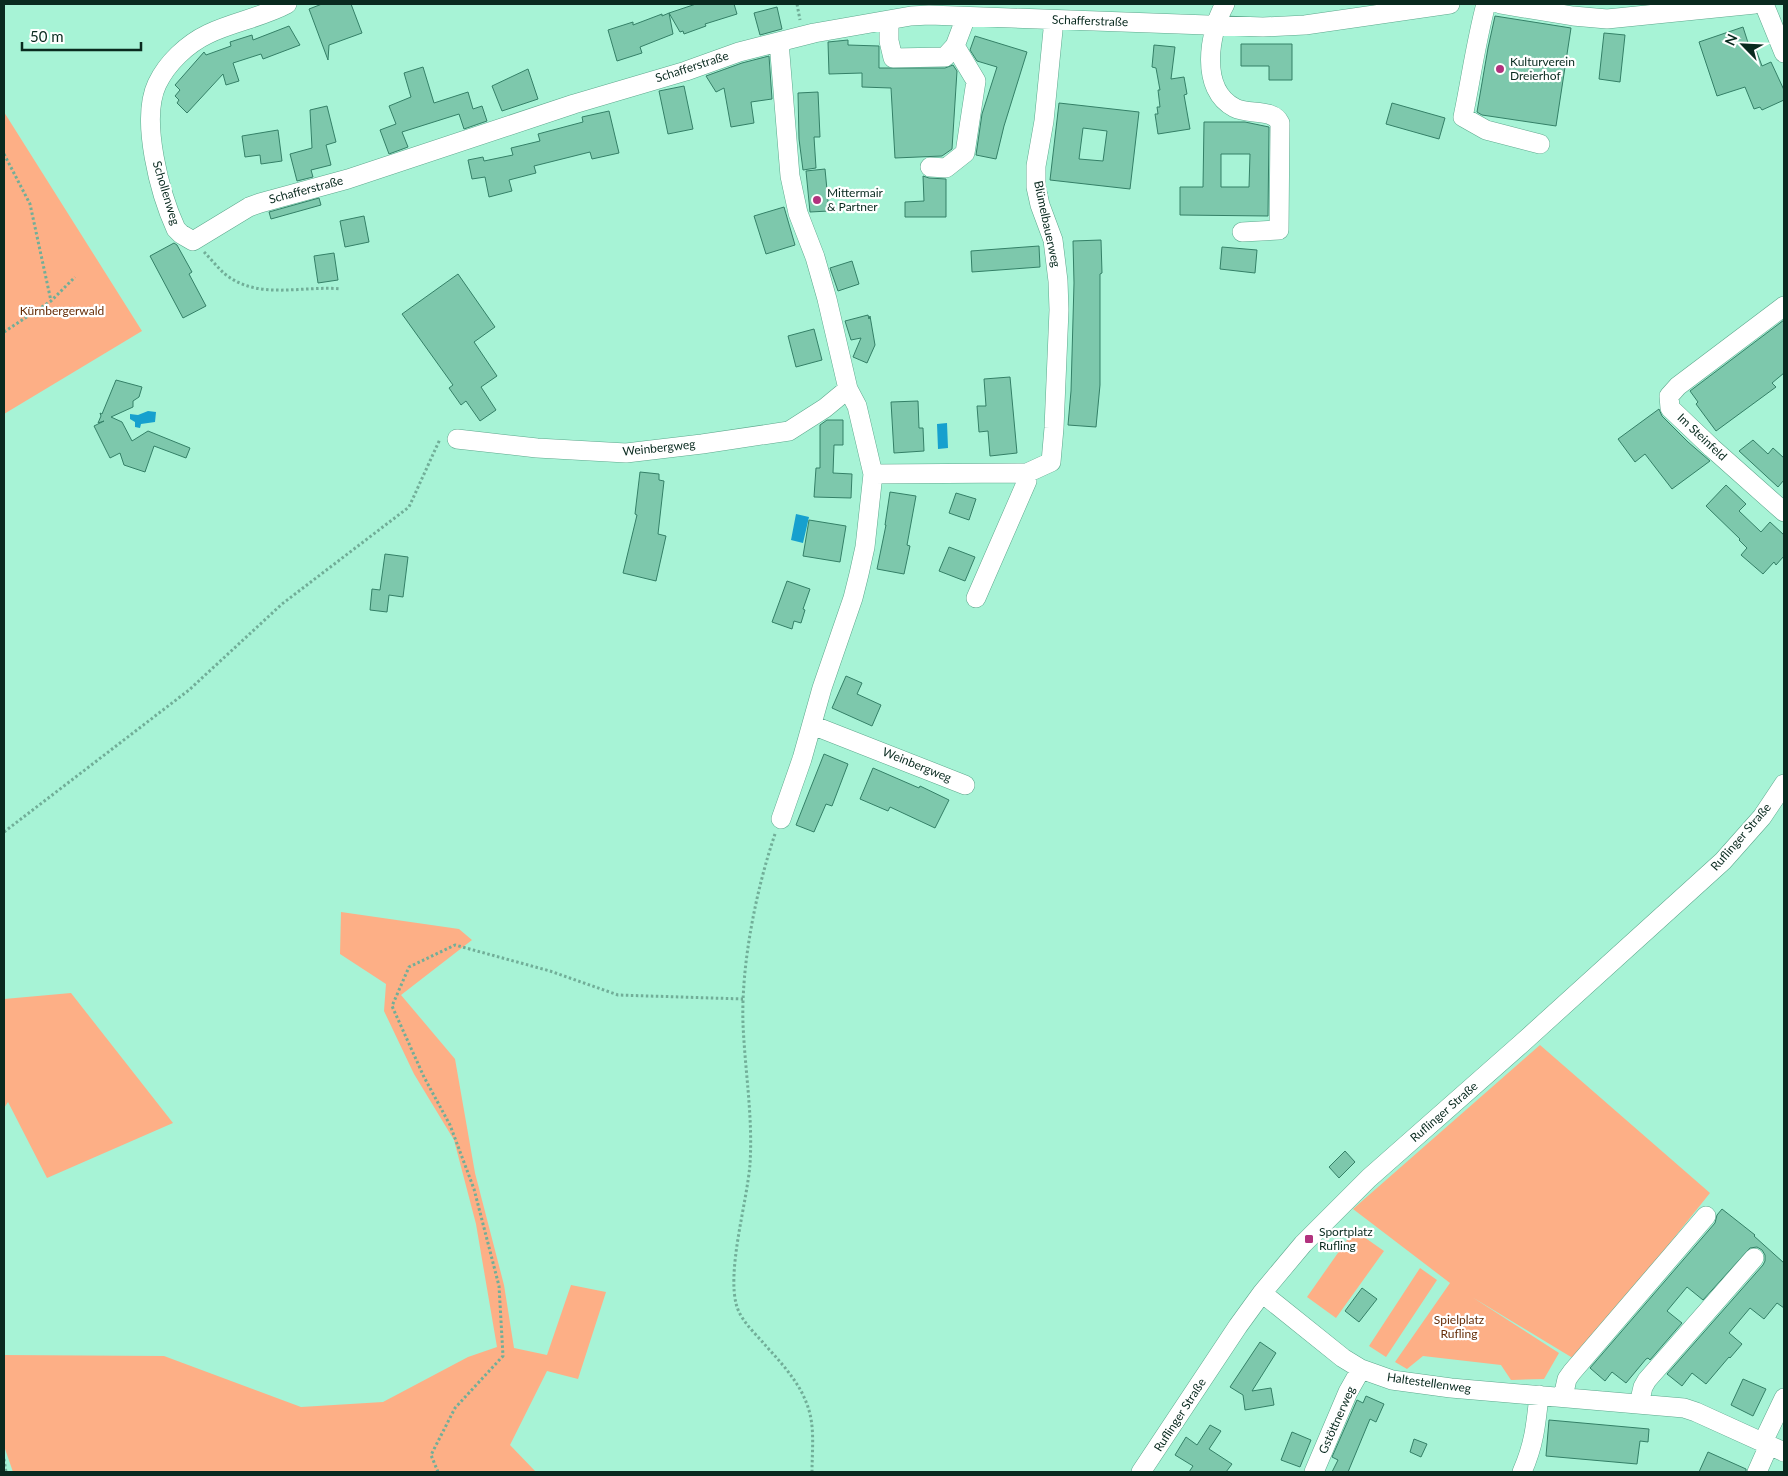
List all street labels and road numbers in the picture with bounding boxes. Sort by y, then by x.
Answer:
street label: Schafferstraße [1052,12,1128,29]
street label: Schafferstraße [653,48,730,85]
street label: Schollenweg [150,159,183,227]
street label: Schafferstraße [267,172,345,207]
street label: Blümelbauerweg [1031,179,1064,269]
street label: Im Steinfeld [1674,410,1730,463]
street label: Weinbergweg [622,436,696,459]
street label: Weinbergweg [880,744,954,785]
street label: Ruflinger Straße [1707,800,1774,873]
street label: Ruflinger Straße [1407,1078,1480,1145]
street label: Haltestellenweg [1386,1369,1472,1396]
street label: Ruflinger Straße [1150,1375,1209,1454]
street label: Gstöttnerweg [1315,1384,1358,1456]

